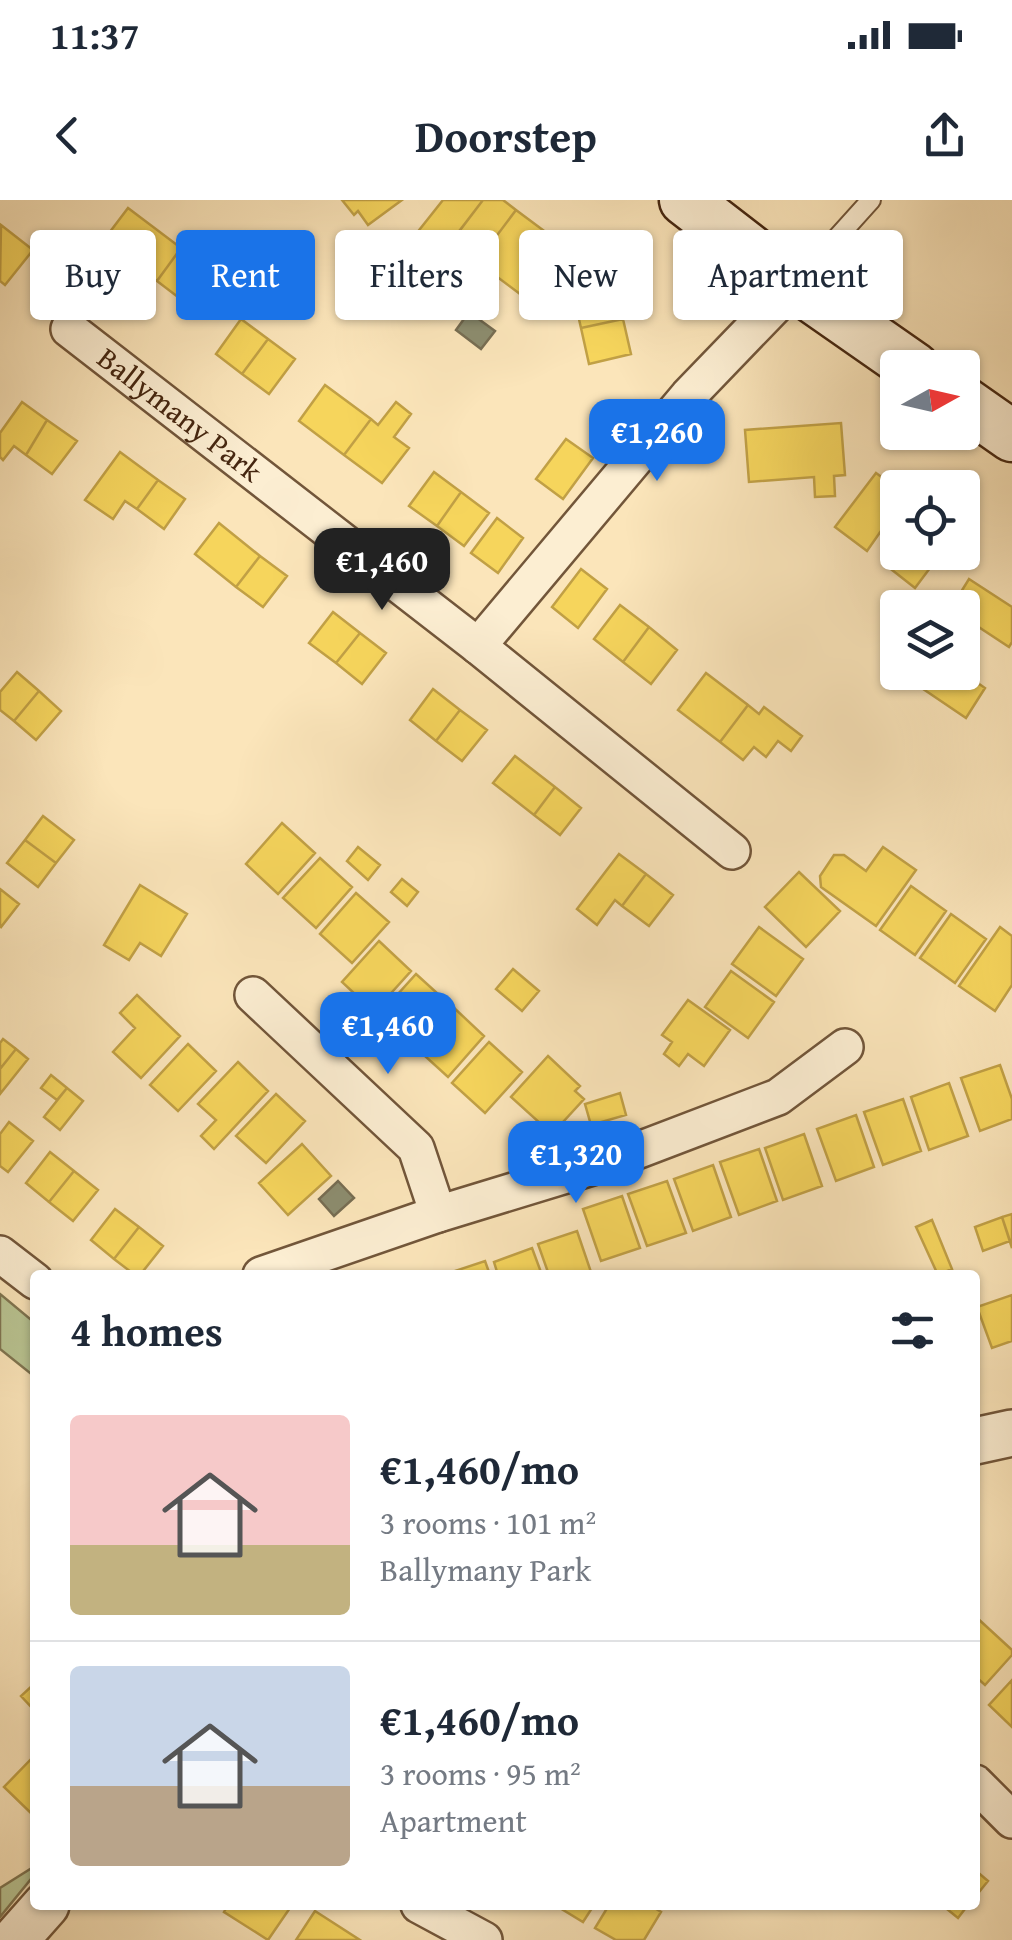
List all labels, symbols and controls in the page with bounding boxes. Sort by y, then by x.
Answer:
text: 11:37 [50,7,140,63]
text: Doorstep [415,103,597,168]
icon: back [40,108,95,163]
icon: share [917,108,972,163]
chip: Buy [30,230,156,320]
chip: Rent [176,230,315,320]
chip: Filters [335,230,499,320]
chip: New [519,230,653,320]
chip: Apartment [673,230,903,320]
street label: Ballymany Park [89,336,273,493]
north arrow [880,350,980,450]
map controls [880,350,980,690]
pin: €1,260 [576,399,738,484]
text: €1,260 [611,408,703,455]
button: locate [880,470,980,570]
pin: €1,460 [301,528,463,613]
text: €1,460 [336,537,428,584]
button: layers [880,590,980,690]
pin: €1,460 [307,992,469,1077]
text: €1,460 [342,1001,434,1048]
pin: €1,320 [495,1121,657,1206]
text: €1,320 [530,1130,622,1177]
text: 4 homes [70,1300,223,1361]
icon: filters [885,1303,940,1358]
text: €1,460/mo [380,1438,579,1499]
icon: home [150,1455,270,1575]
text: 3 rooms · 101 m² [380,1499,596,1546]
text: Ballymany Park [380,1546,591,1593]
text: €1,460/mo [380,1689,579,1750]
icon: home [150,1706,270,1826]
text: 3 rooms · 95 m² [380,1750,581,1797]
text: Apartment [380,1797,527,1844]

